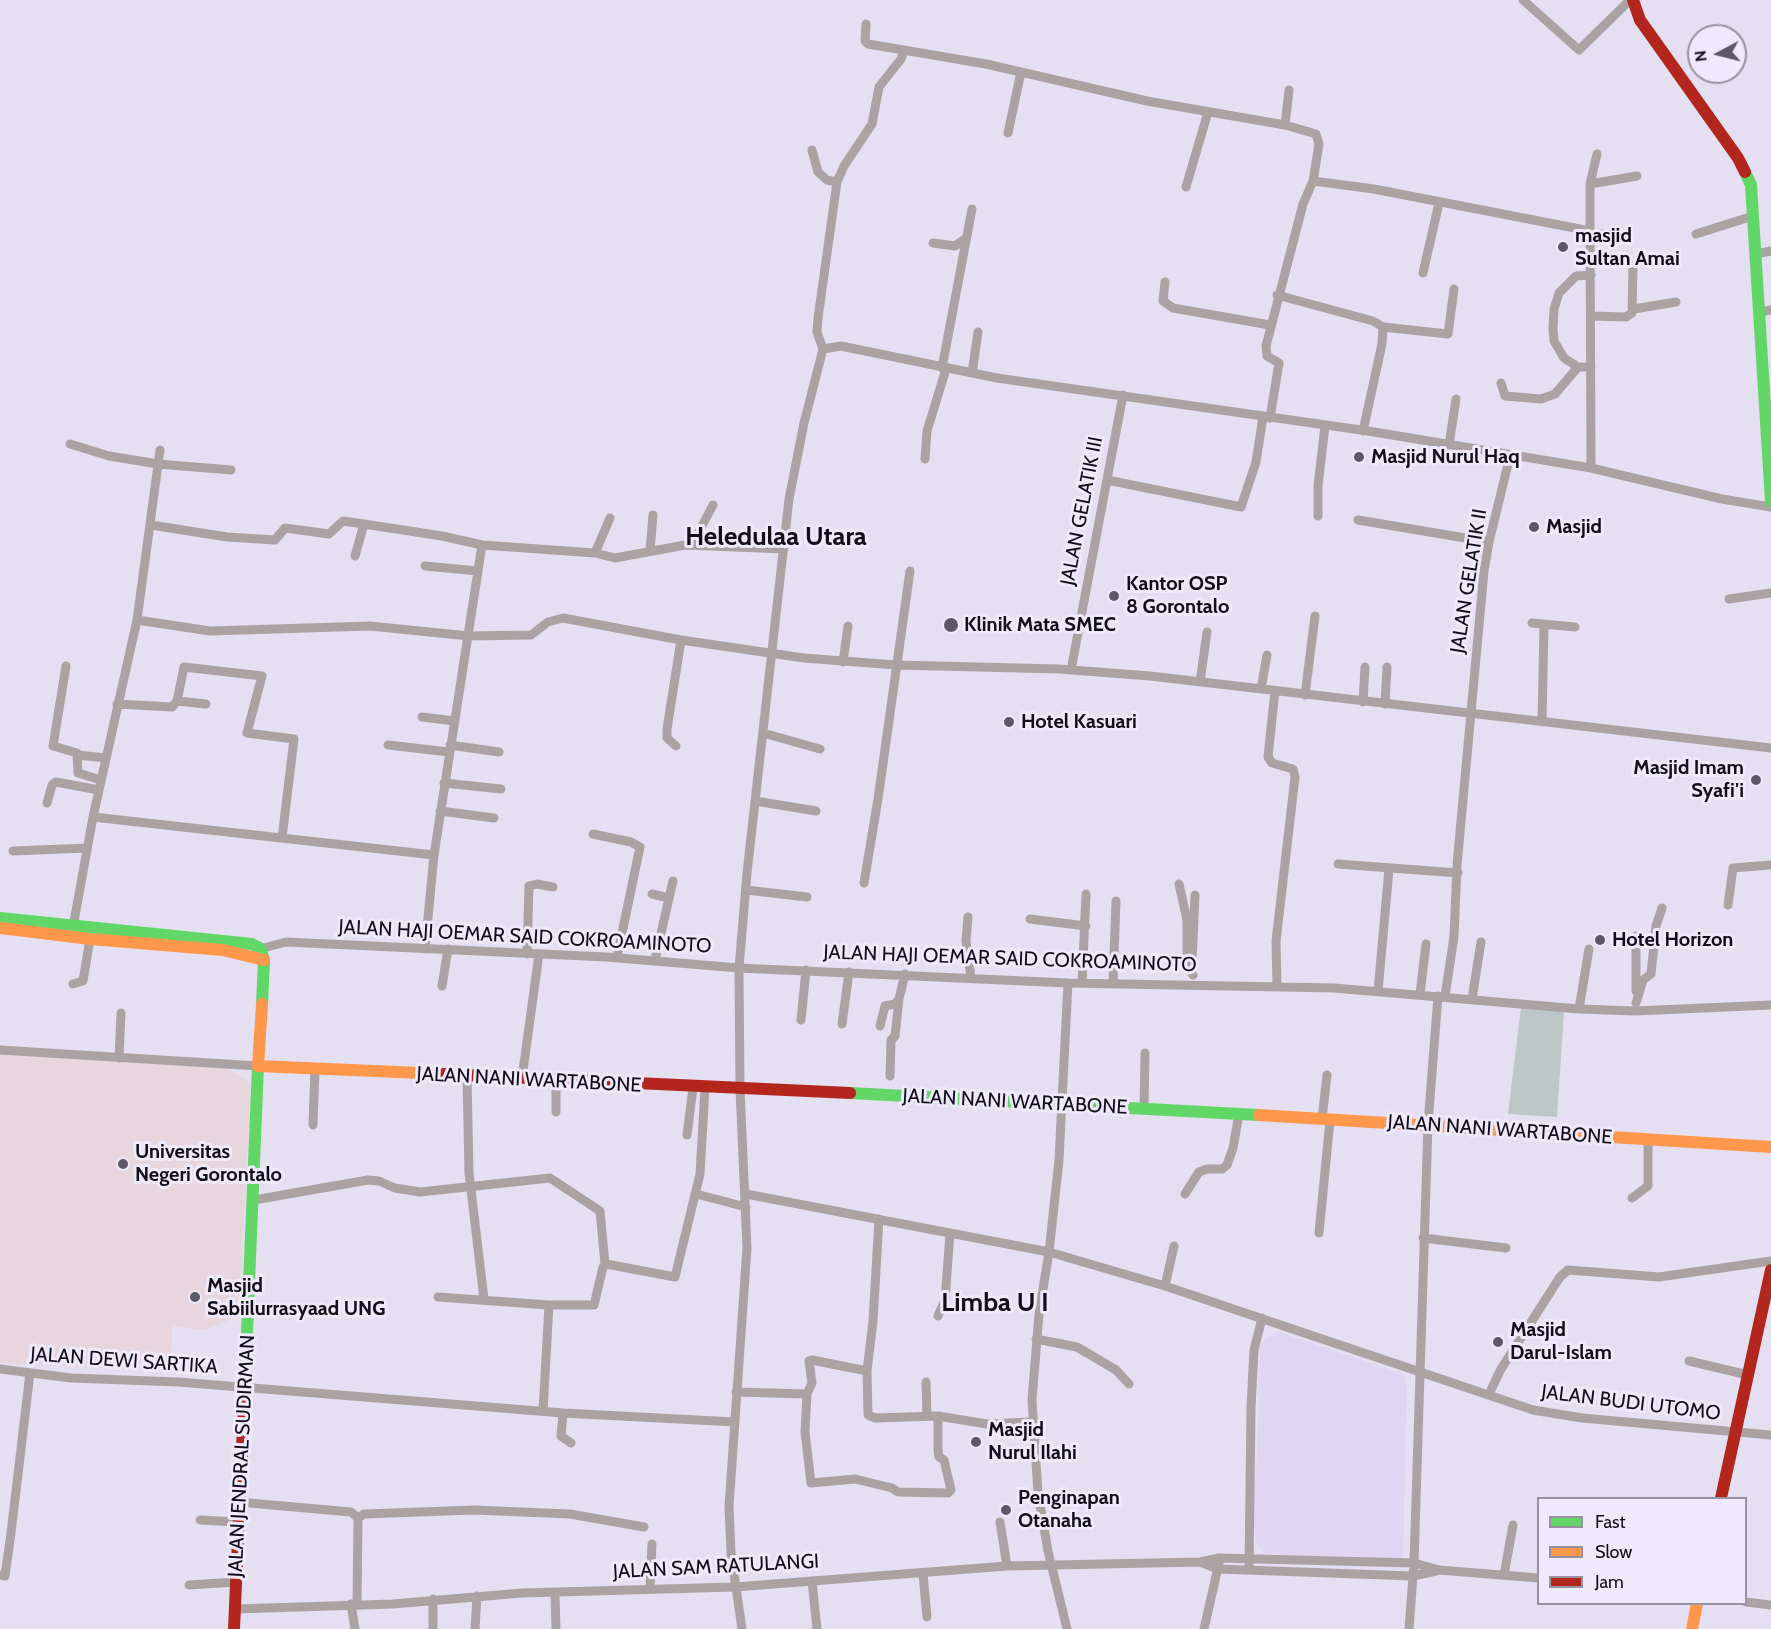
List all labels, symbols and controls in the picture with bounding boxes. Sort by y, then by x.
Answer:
north arrow [1687,24,1747,84]
text: N [1691,49,1711,63]
place label: masjid Sultan Amai [1575,224,1680,271]
marker: masjid Sultan Amai [1556,240,1570,254]
street label: JALAN GELATIK III [1056,435,1108,587]
place label: Masjid Nurul Haq [1371,445,1520,469]
marker: Masjid Nurul Haq [1352,450,1366,464]
street label: JALAN GELATIK II [1446,507,1492,655]
place label: Masjid [1546,515,1602,539]
marker: Masjid [1527,520,1541,534]
district label: Heledulaa Utara [685,521,867,553]
place label: Kantor OSP 8 Gorontalo [1126,572,1229,619]
marker: Kantor OSP 8 Gorontalo [1107,589,1121,603]
place label: Klinik Mata SMEC [964,613,1116,637]
marker: Klinik Mata SMEC [942,616,960,634]
place label: Hotel Kasuari [1021,710,1137,734]
marker: Hotel Kasuari [1002,715,1016,729]
place label: Masjid Imam Syafi'i [1633,756,1744,803]
marker: Masjid Imam Syafi'i [1749,773,1763,787]
street label: JALAN HAJI OEMAR SAID COKROAMINOTO [338,915,712,959]
place label: Hotel Horizon [1612,928,1733,952]
marker: Hotel Horizon [1593,933,1607,947]
street label: JALAN HAJI OEMAR SAID COKROAMINOTO [823,940,1197,978]
street label: JALAN NANI WARTABONE [416,1062,642,1098]
street label: JALAN NANI WARTABONE [902,1084,1128,1120]
street label: JALAN NANI WARTABONE [1387,1110,1613,1150]
place label: Universitas Negeri Gorontalo [135,1140,282,1187]
marker: Universitas Negeri Gorontalo [116,1157,130,1171]
place label: Masjid Sabiilurrasyaad UNG [207,1274,386,1321]
district label: Limba U I [941,1287,1049,1319]
marker: Masjid Sabiilurrasyaad UNG [188,1290,202,1304]
place label: Masjid Darul-Islam [1510,1318,1612,1365]
street label: JALAN JENDRAL SUDIRMAN [224,1334,260,1578]
marker: Masjid Darul-Islam [1491,1335,1505,1349]
street label: JALAN DEWI SARTIKA [30,1342,218,1380]
street label: JALAN BUDI UTOMO [1540,1380,1722,1426]
place label: Masjid Nurul Ilahi [988,1418,1077,1465]
marker: Masjid Nurul Ilahi [969,1435,983,1449]
place label: Penginapan Otanaha [1018,1486,1120,1533]
legend [1537,1497,1747,1605]
marker: Penginapan Otanaha [999,1503,1013,1517]
text: Fast [1595,1511,1626,1533]
text: Slow [1595,1541,1632,1563]
street label: JALAN SAM RATULANGI [612,1550,820,1584]
text: Jam [1595,1571,1624,1593]

